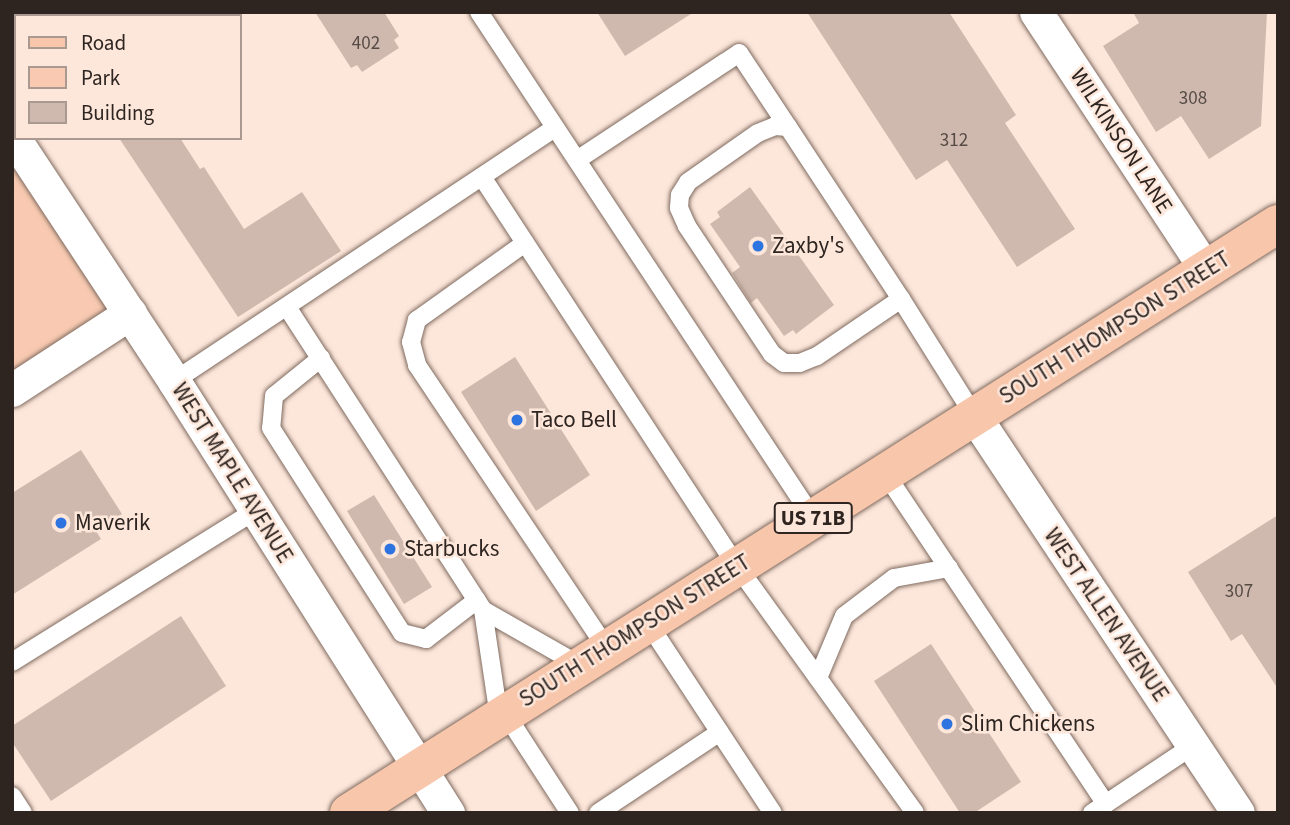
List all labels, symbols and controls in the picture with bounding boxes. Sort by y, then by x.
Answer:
legend [14,14,242,140]
text: Road [81,28,126,58]
house number: 402 [352,33,380,55]
text: Park [81,63,120,93]
street label: WILKINSON LANE [1064,63,1178,219]
house number: 308 [1179,88,1207,110]
text: Building [81,98,154,128]
house number: 312 [940,130,968,152]
place label: Zaxby's [772,232,844,260]
marker: Zaxby's [750,238,766,254]
street label: SOUTH THOMPSON STREET [994,245,1236,411]
street label: WEST MAPLE AVENUE [165,378,299,568]
place label: Taco Bell [531,406,617,434]
marker: Taco Bell [509,412,525,428]
road number: US 71B [773,500,853,536]
place label: Maverik [75,509,150,537]
marker: Maverik [53,515,69,531]
street label: WEST ALLEN AVENUE [1038,523,1174,707]
place label: Starbucks [404,535,499,563]
marker: Starbucks [382,541,398,557]
street label: SOUTH THOMPSON STREET [514,548,756,714]
house number: 307 [1225,581,1253,603]
place label: Slim Chickens [961,710,1095,738]
marker: Slim Chickens [939,716,955,732]

